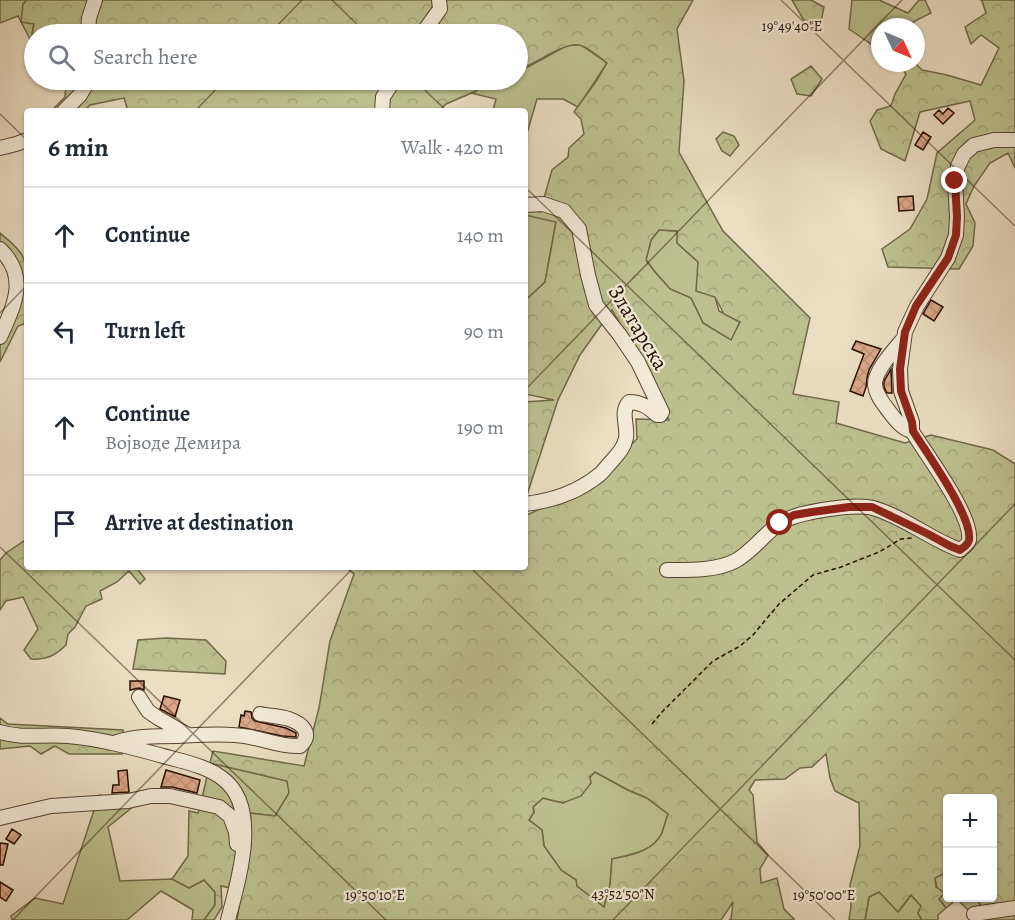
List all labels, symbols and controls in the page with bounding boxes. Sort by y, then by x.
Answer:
text: 19°49'40"E [762,16,822,36]
north arrow [871,18,925,72]
search box [24,24,528,90]
icon: search [45,41,78,74]
text: Search here [93,42,198,72]
text: 6 min [48,130,109,165]
text: Walk · 420 m [401,134,504,161]
route end [941,167,967,193]
icon: ahead [48,219,81,252]
text: Continue [105,220,190,250]
text: 140 m [457,222,504,249]
street label: Златарска [601,279,676,377]
icon: left [48,315,81,348]
text: Turn left [105,316,185,346]
text: 90 m [464,318,504,345]
text: Continue [105,399,190,429]
icon: ahead [48,411,81,444]
text: 190 m [457,414,504,441]
text: Војводе Демира [105,429,241,456]
icon: arrive [48,507,81,540]
text: Arrive at destination [105,508,294,538]
route start [766,509,792,535]
map controls [943,794,997,902]
button: + [943,794,997,848]
button: − [943,848,997,902]
text: 43°52'50"N [591,884,655,904]
text: 19°50'10"E [345,885,405,905]
text: 19°50'00"E [793,885,855,905]

